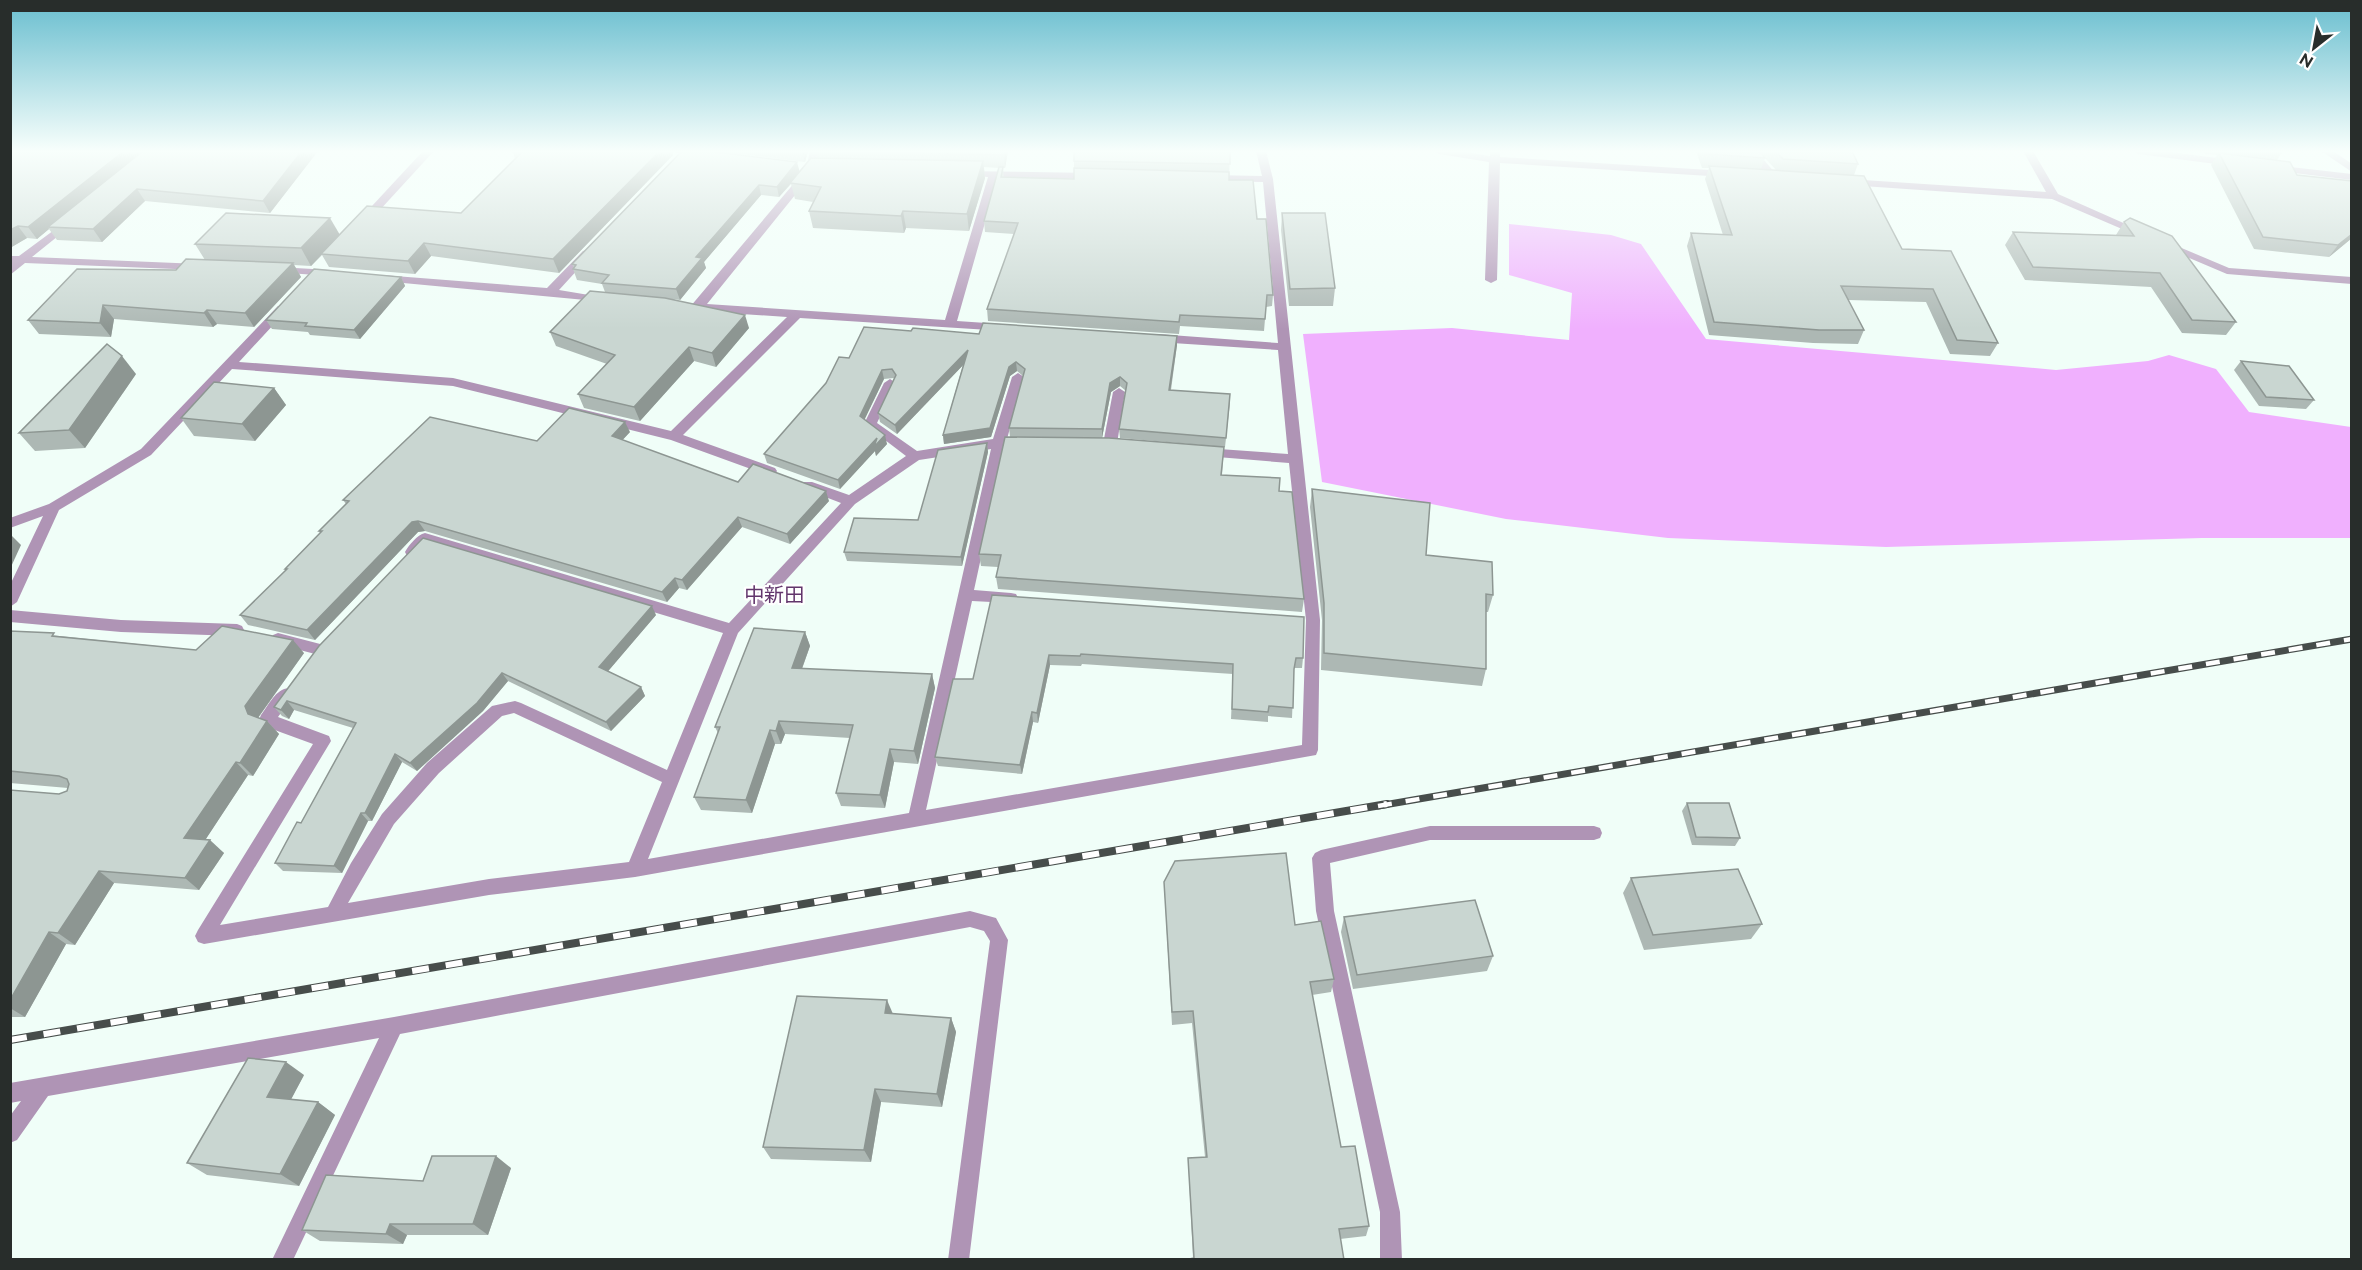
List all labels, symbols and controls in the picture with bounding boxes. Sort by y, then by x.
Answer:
north arrow [2284,18,2344,78]
text: N [2296,49,2317,72]
district label: 中新田 [744,583,804,607]

